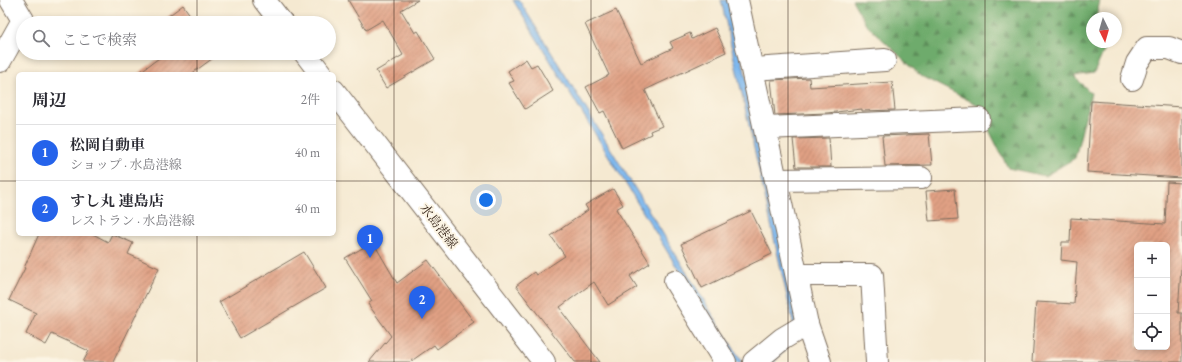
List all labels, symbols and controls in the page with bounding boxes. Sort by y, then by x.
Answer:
north arrow [1086,12,1122,48]
search box [16,16,336,60]
icon: search [30,27,52,49]
text: ここで検索 [62,30,137,49]
text: 周辺 [32,89,66,111]
text: 2件 [301,91,320,108]
text: 松岡自動車 [70,135,145,154]
text: 1 [42,144,48,161]
text: 40 m [295,144,320,161]
text: ショップ · 水島港線 [70,156,182,173]
your location [476,190,496,210]
text: すし丸 連島店 [70,191,164,210]
text: 2 [42,200,48,217]
text: 40 m [295,200,320,217]
street label: 水島港線 [416,200,462,252]
text: レストラン · 水島港線 [70,212,194,229]
pin: 1 [357,225,383,258]
map controls [1134,242,1170,350]
button: + [1134,242,1170,278]
button: − [1134,278,1170,314]
pin: 2 [409,286,435,319]
button: locate [1134,314,1170,350]

